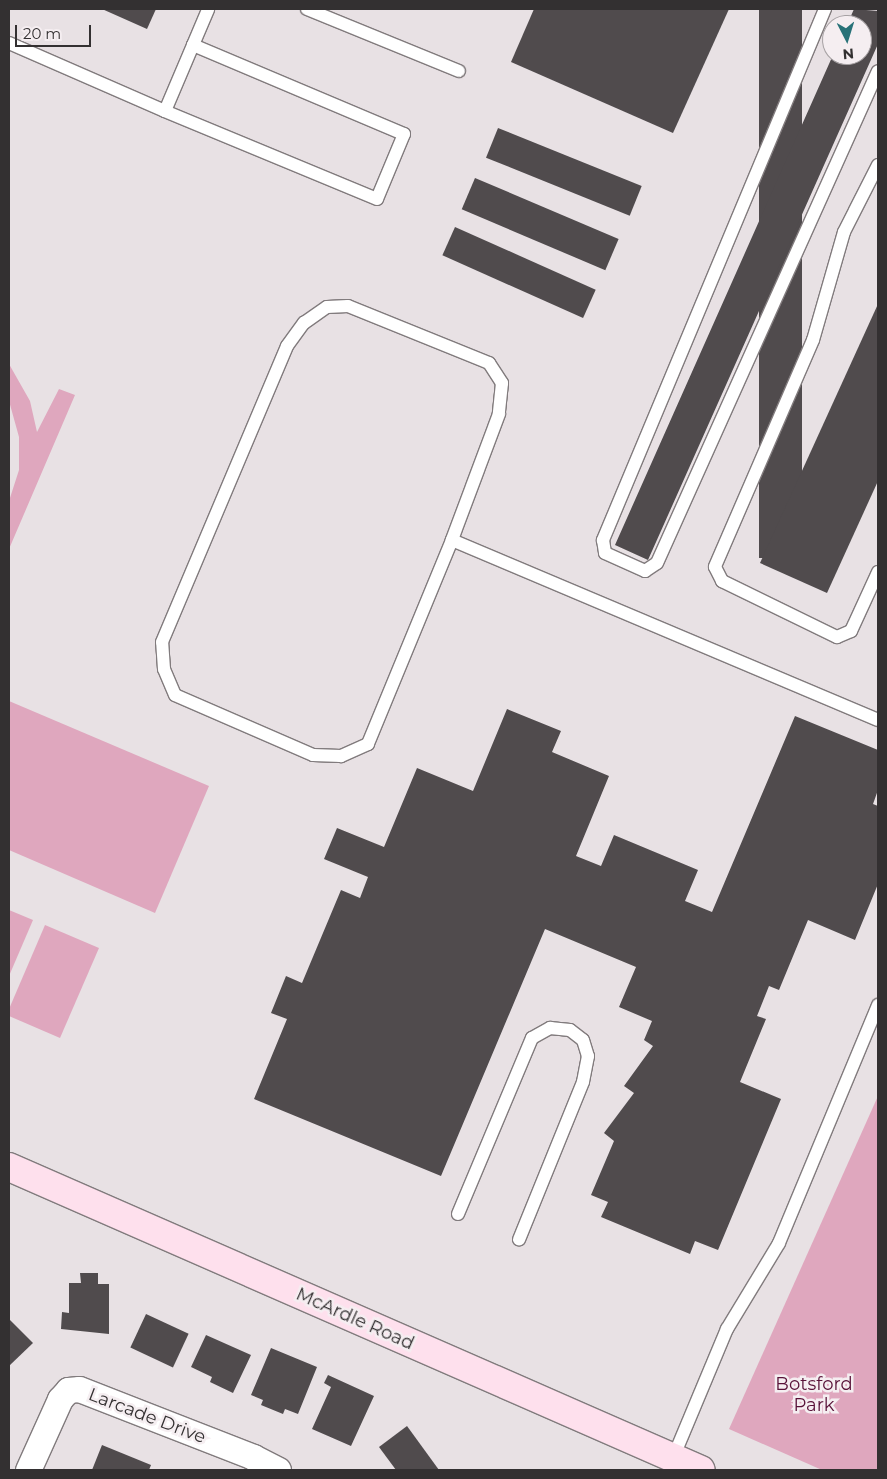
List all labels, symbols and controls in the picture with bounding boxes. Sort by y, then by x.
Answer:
scale bar [18,15,94,47]
north arrow [822,15,872,65]
text: 20 m [23,24,61,43]
text: N [842,44,855,63]
street label: McArdle Road [293,1283,417,1355]
park label: Botsford Park [775,1374,853,1416]
street label: Larcade Drive [85,1384,209,1448]

